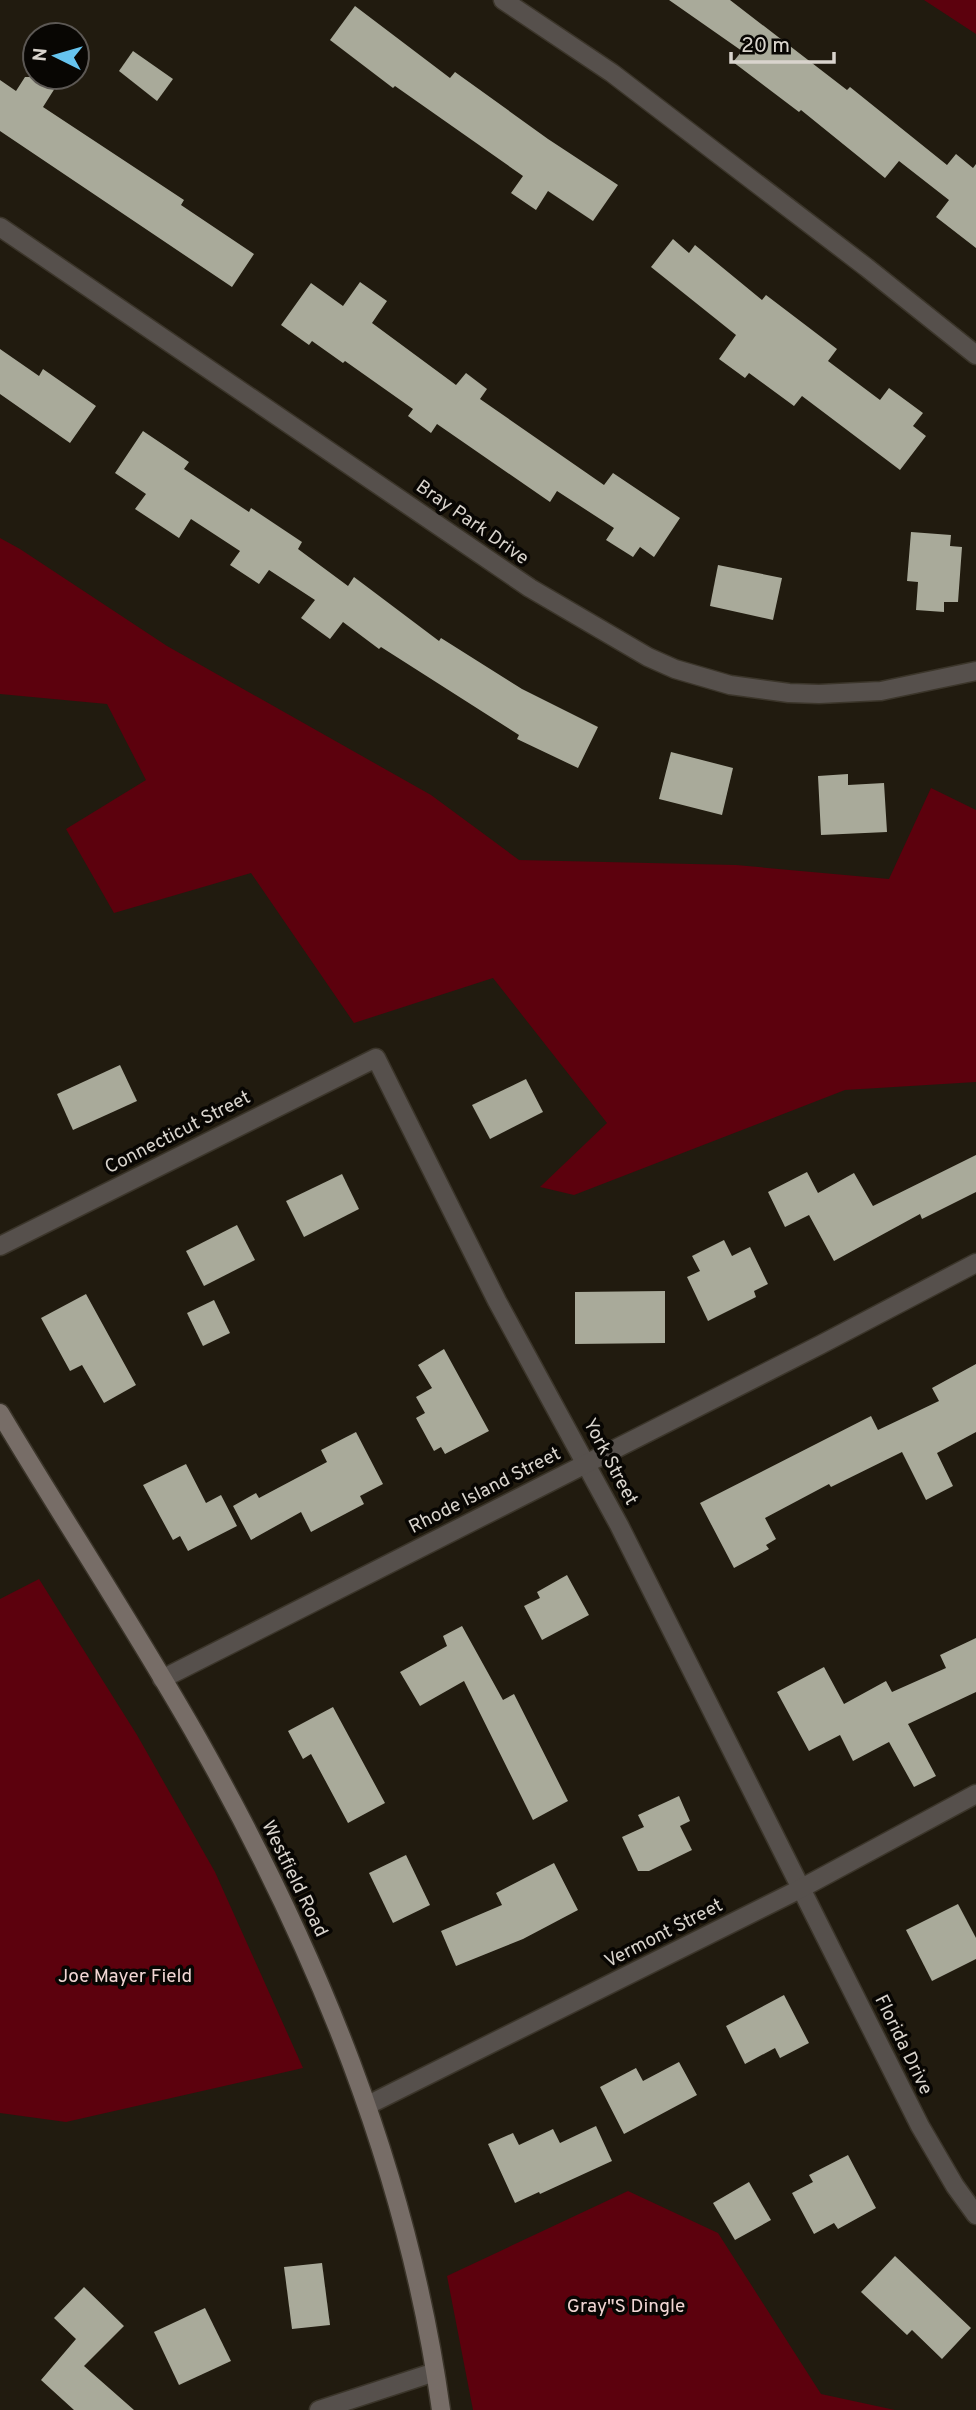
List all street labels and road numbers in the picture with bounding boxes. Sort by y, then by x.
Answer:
street label: Bray Park Drive [411,475,533,571]
street label: Connecticut Street [101,1086,255,1180]
street label: York Street [577,1414,643,1510]
street label: Rhode Island Street [405,1442,565,1540]
street label: Westfield Road [255,1817,333,1941]
street label: Vermont Street [601,1894,727,1974]
street label: Florida Drive [868,1991,938,2099]

